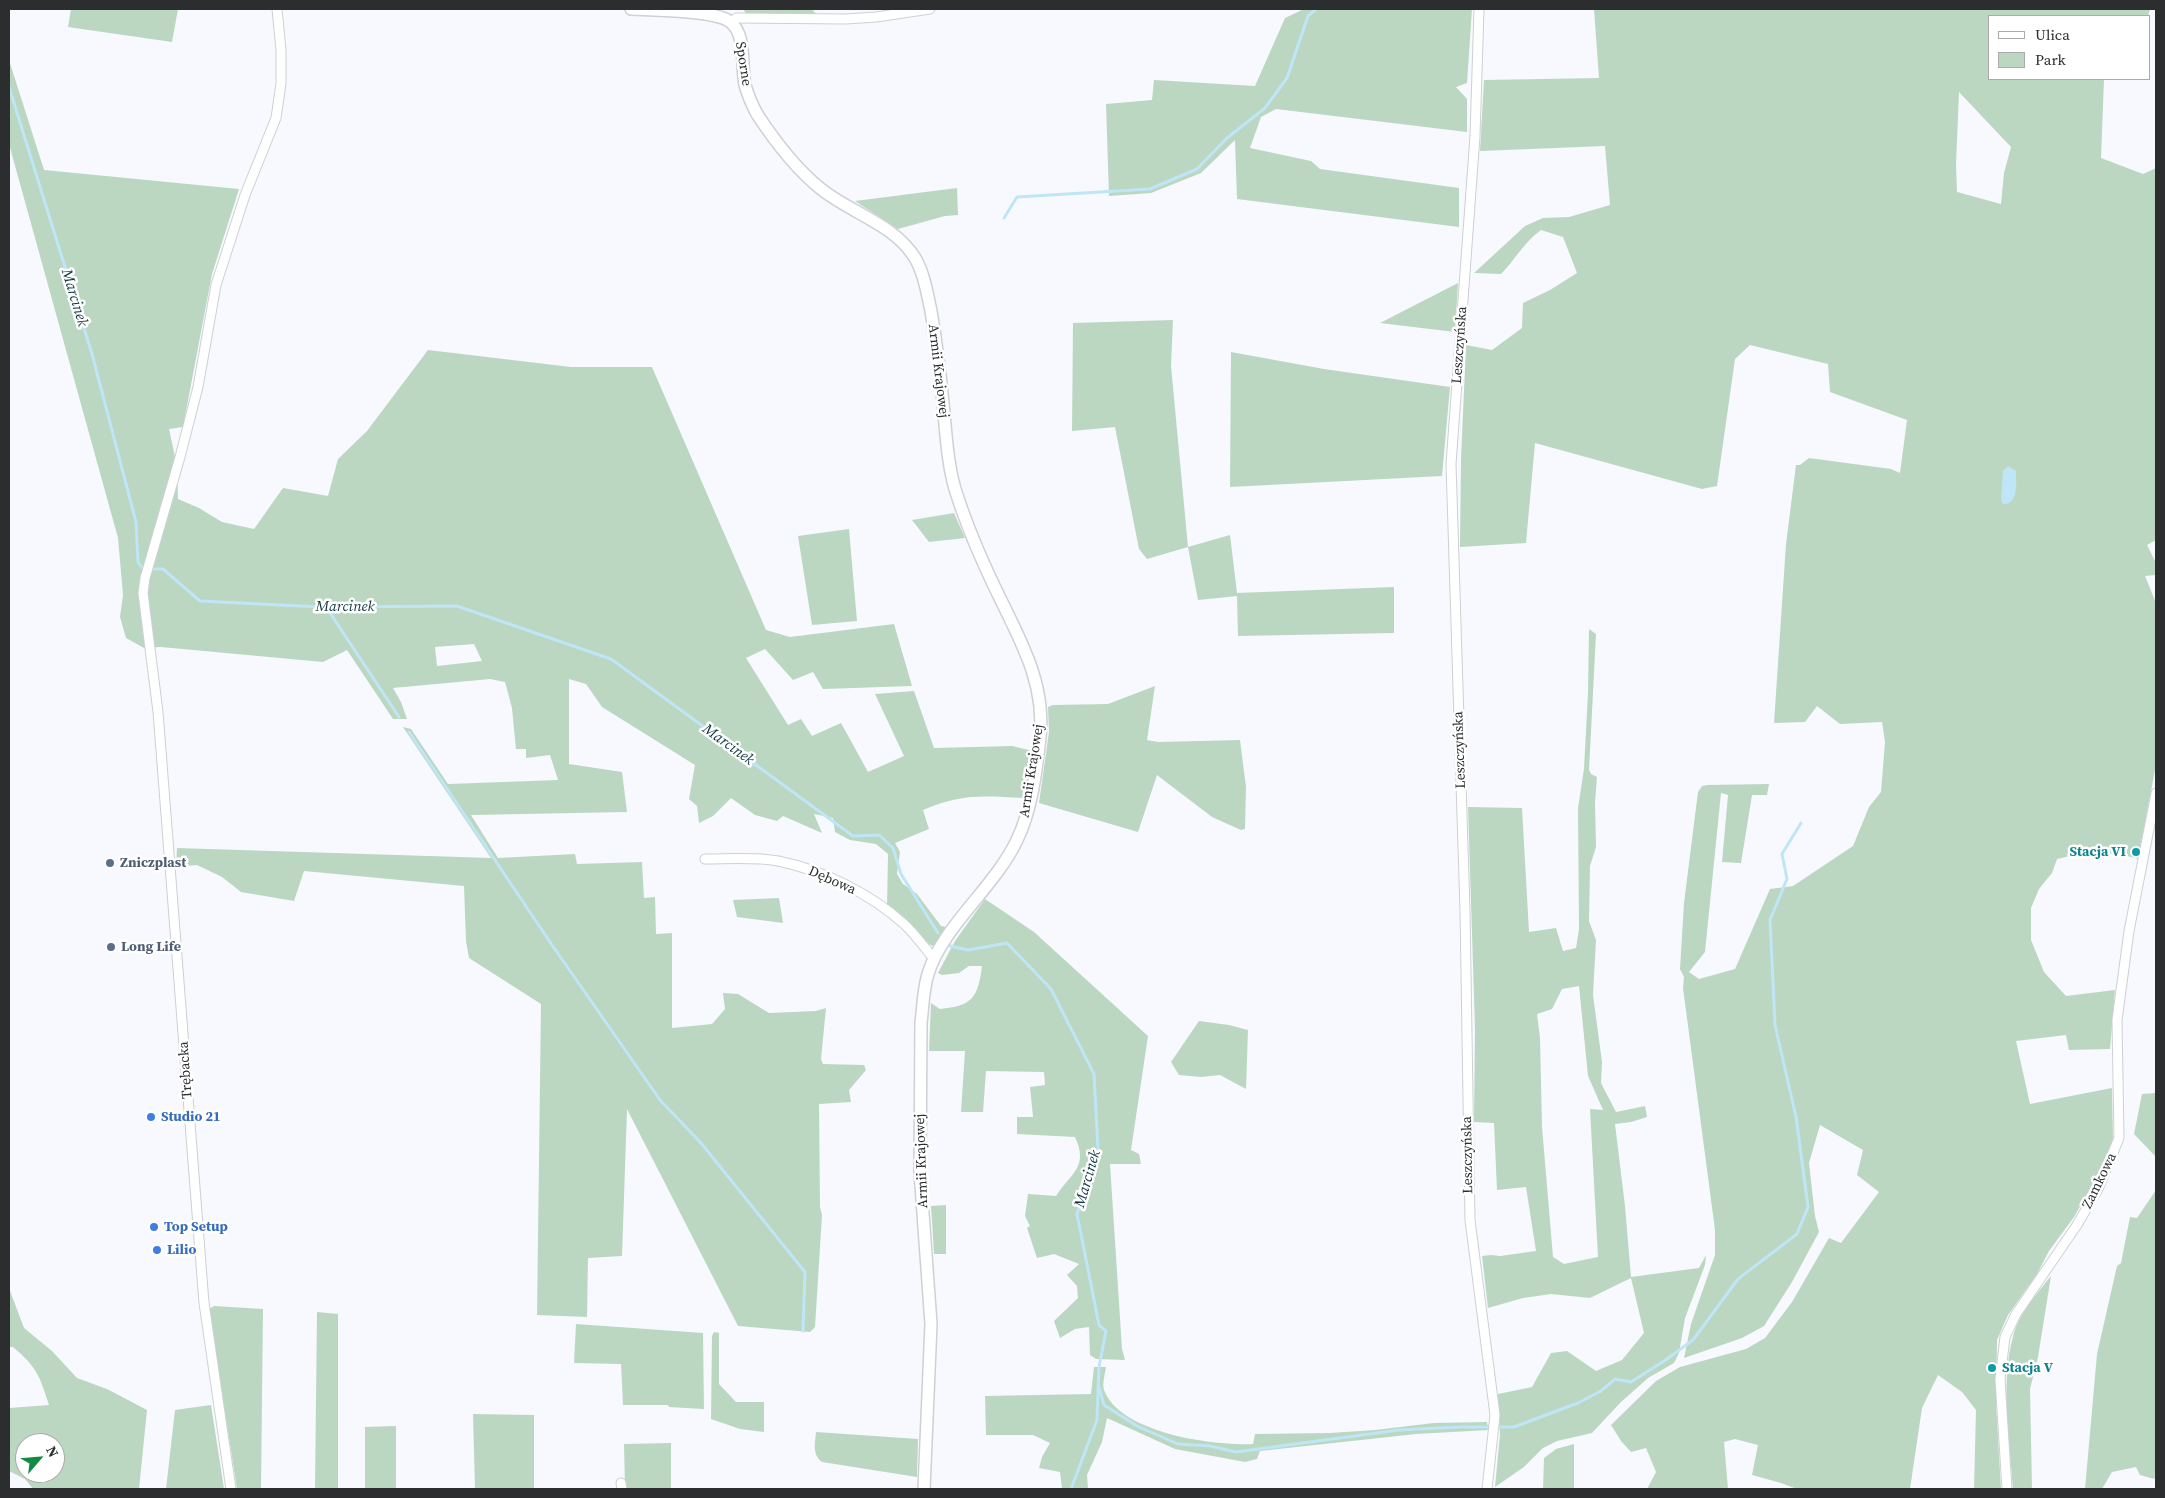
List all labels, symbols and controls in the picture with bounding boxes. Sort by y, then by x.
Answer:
legend [1988,15,2150,80]
text: Ulica [2035,24,2070,45]
street label: Sporne [731,41,755,87]
text: Park [2035,49,2066,70]
water label: Marcinek [57,267,91,329]
street label: Leszczyńska [1449,306,1471,384]
street label: Armii Krajowej [924,323,952,419]
water label: Marcinek [315,598,375,616]
street label: Leszczyńska [1450,711,1470,789]
water label: Marcinek [699,720,757,770]
street label: Armii Krajowej [1016,723,1048,819]
place label: Stacja VI [2070,844,2126,860]
marker: Stacja VI [2130,846,2142,858]
place label: Zniczplast [120,855,186,871]
marker: Zniczplast [104,857,116,869]
street label: Dębowa [806,863,858,899]
place label: Long Life [121,939,181,955]
marker: Long Life [105,941,117,953]
street label: Trębacka [176,1041,196,1099]
place label: Studio 21 [161,1109,221,1125]
marker: Studio 21 [145,1111,157,1123]
street label: Armii Krajowej [912,1113,932,1209]
street label: Leszczyńska [1459,1116,1477,1194]
water label: Marcinek [1071,1148,1105,1210]
street label: Zamkowa [2079,1150,2121,1212]
place label: Top Setup [164,1219,228,1235]
marker: Top Setup [148,1221,160,1233]
place label: Lilio [167,1242,196,1258]
marker: Lilio [151,1244,163,1256]
place label: Stacja V [2002,1360,2053,1376]
marker: Stacja V [1986,1362,1998,1374]
north arrow [15,1433,65,1483]
text: N [41,1443,64,1461]

